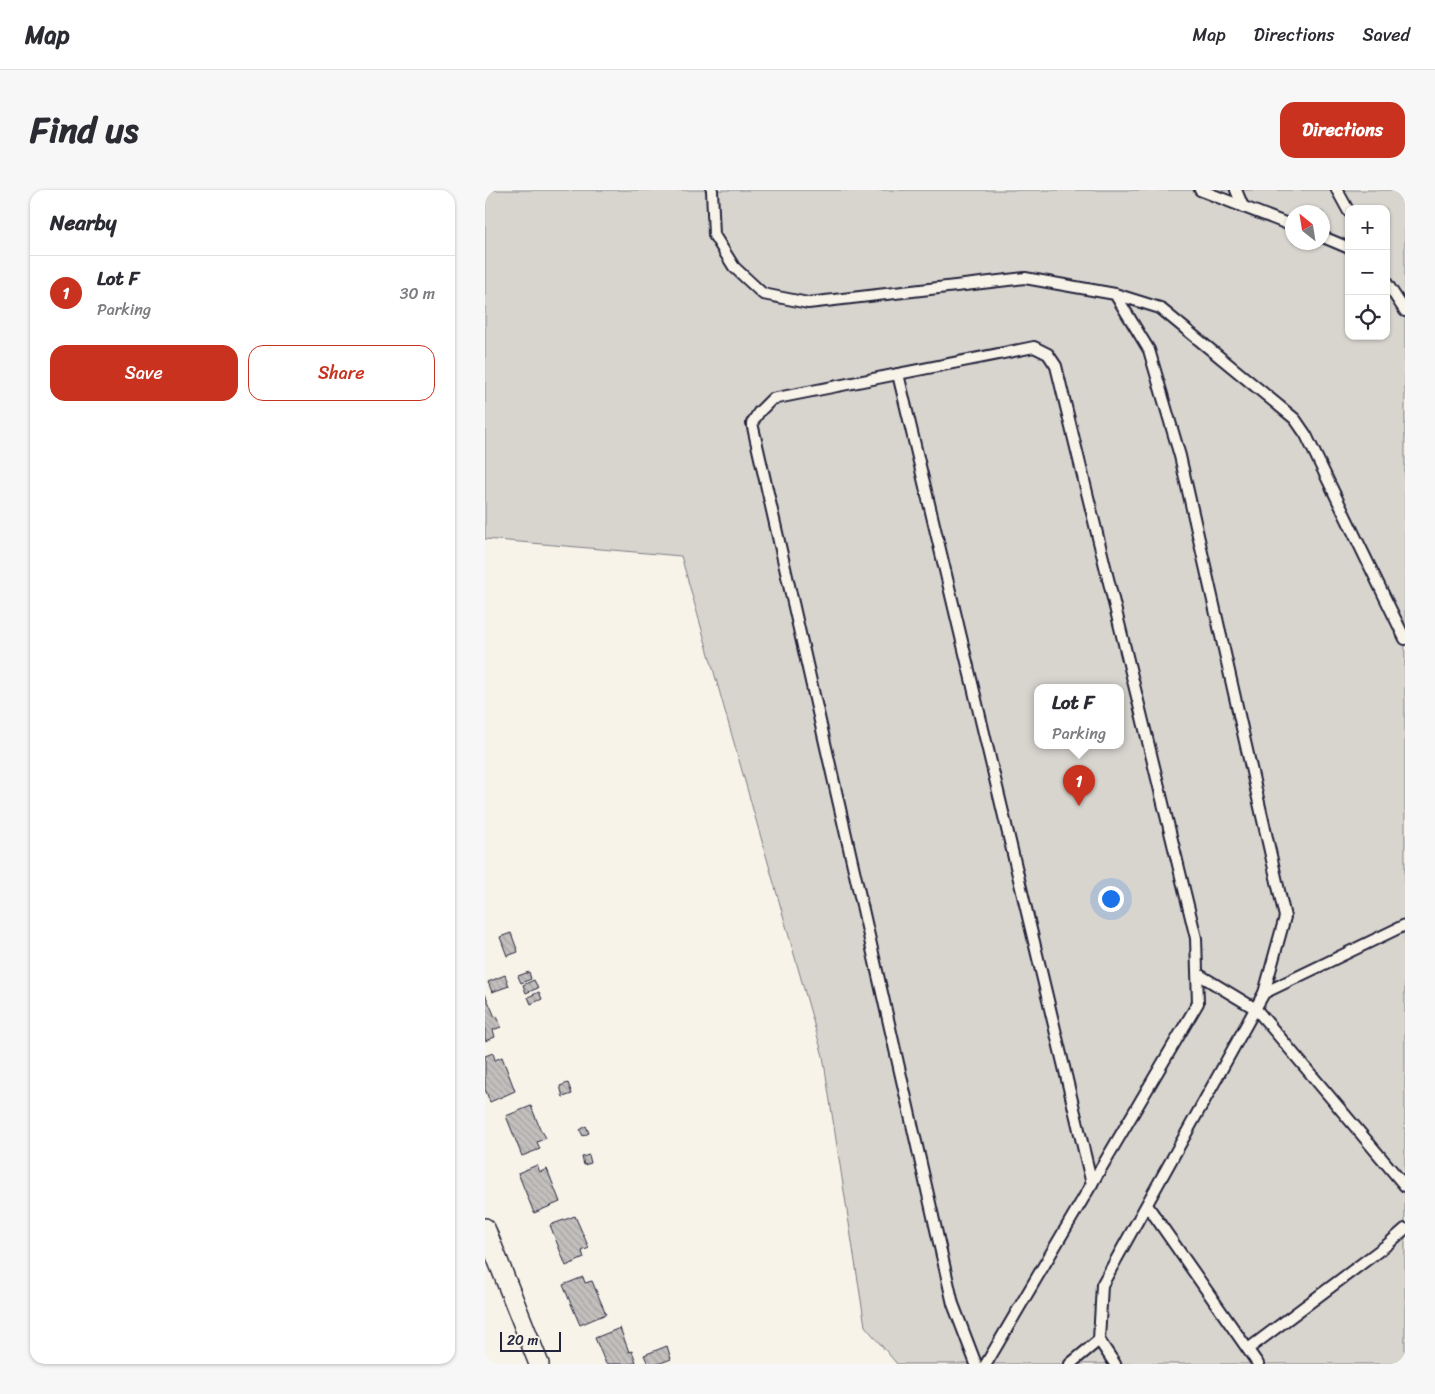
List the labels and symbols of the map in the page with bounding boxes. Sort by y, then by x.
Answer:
north arrow [1285,205,1330,250]
pin: 1 [1063,765,1095,806]
your location [1098,886,1124,912]
scale bar [500,1329,561,1352]

